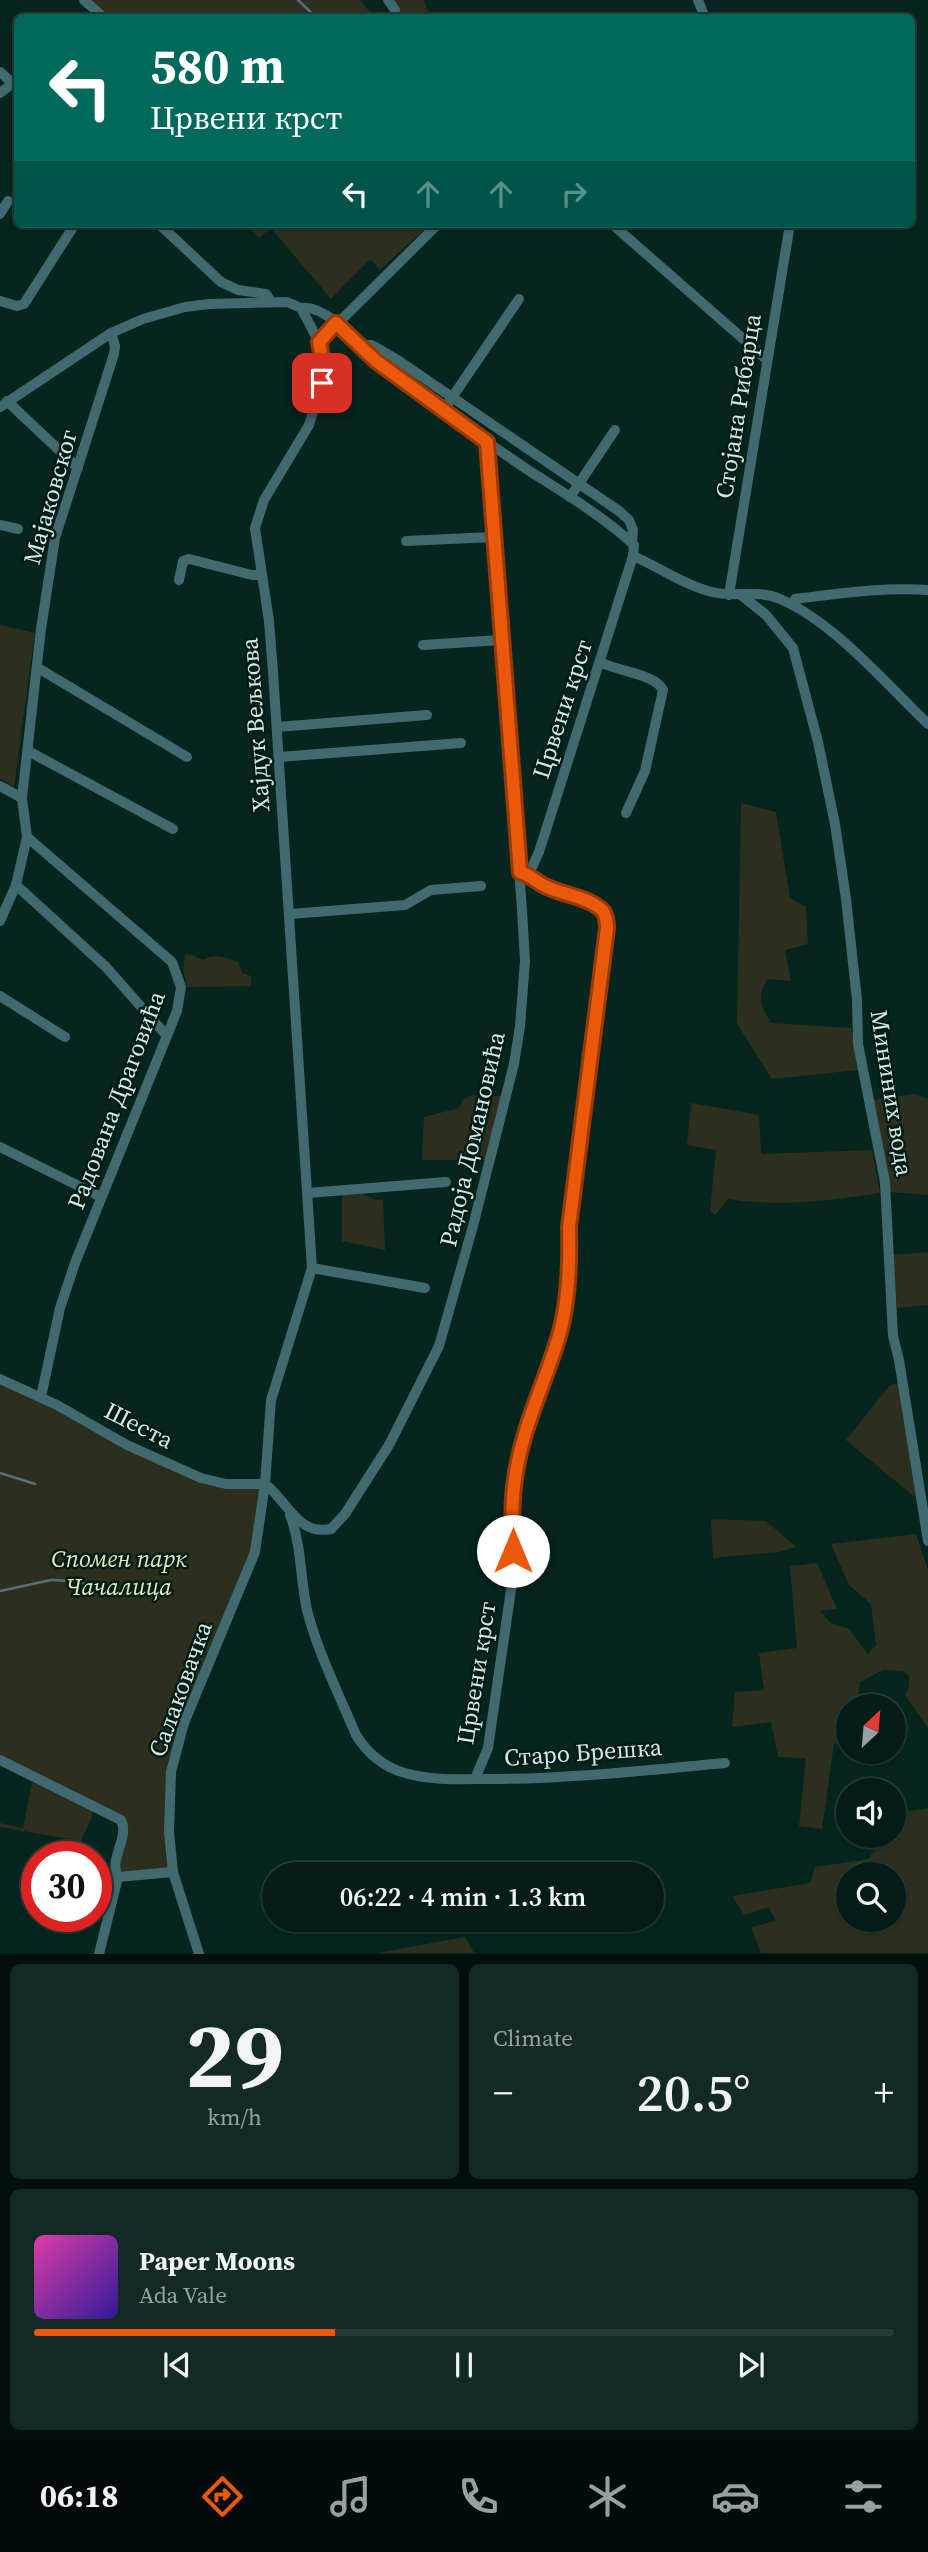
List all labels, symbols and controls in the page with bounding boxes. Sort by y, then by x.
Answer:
text: 580 m [150,32,285,99]
icon: left [35,42,126,133]
text: Црвени крст [150,96,342,140]
icon: left [336,175,374,213]
icon: ahead [409,175,447,213]
icon: ahead [482,175,520,213]
icon: right [555,175,593,213]
street label: Стојана Рибарца [707,310,769,501]
pin [292,353,352,413]
icon: arrive [303,364,341,402]
street label: Мајаковског [15,425,85,568]
street label: Црвени крст [524,635,600,783]
street label: Хајдук Вељкова [232,636,278,813]
street label: Радована Драговића [59,985,173,1214]
street label: Мининих вода [863,1008,922,1179]
street label: Радоја Домановића [431,1028,513,1250]
street label: Шеста [99,1394,180,1457]
position arrow [476,1514,550,1588]
park label: Спомен парк Чачалица [51,1542,187,1603]
street label: Црвени крст [448,1599,504,1747]
street label: Салаковачка [140,1616,220,1761]
north arrow [836,1694,906,1764]
map controls [836,1694,906,1932]
street label: Старо Брешка [503,1730,664,1774]
button: sound [836,1778,906,1848]
speed limit sign: 30 [21,1841,112,1932]
button: search [836,1862,906,1932]
text: 06:22 · 4 min · 1.3 km [340,1879,586,1915]
text: 29 [185,1993,284,2117]
text: Climate [493,2022,573,2054]
text: 20.5° [637,2057,750,2128]
text: − [493,2067,513,2119]
text: + [874,2067,894,2119]
text: km/h [207,2101,262,2133]
text: Paper Moons [139,2243,295,2279]
text: Ada Vale [139,2279,227,2311]
icon: previous [158,2346,196,2384]
icon: pause [445,2346,483,2384]
icon: next [732,2346,770,2384]
icon: directions [198,2472,247,2521]
icon: music [326,2472,375,2521]
icon: phone [454,2472,503,2521]
icon: climate [583,2472,632,2521]
icon: car [711,2472,760,2521]
icon: filters [839,2472,888,2521]
text: 06:18 [40,2474,119,2518]

